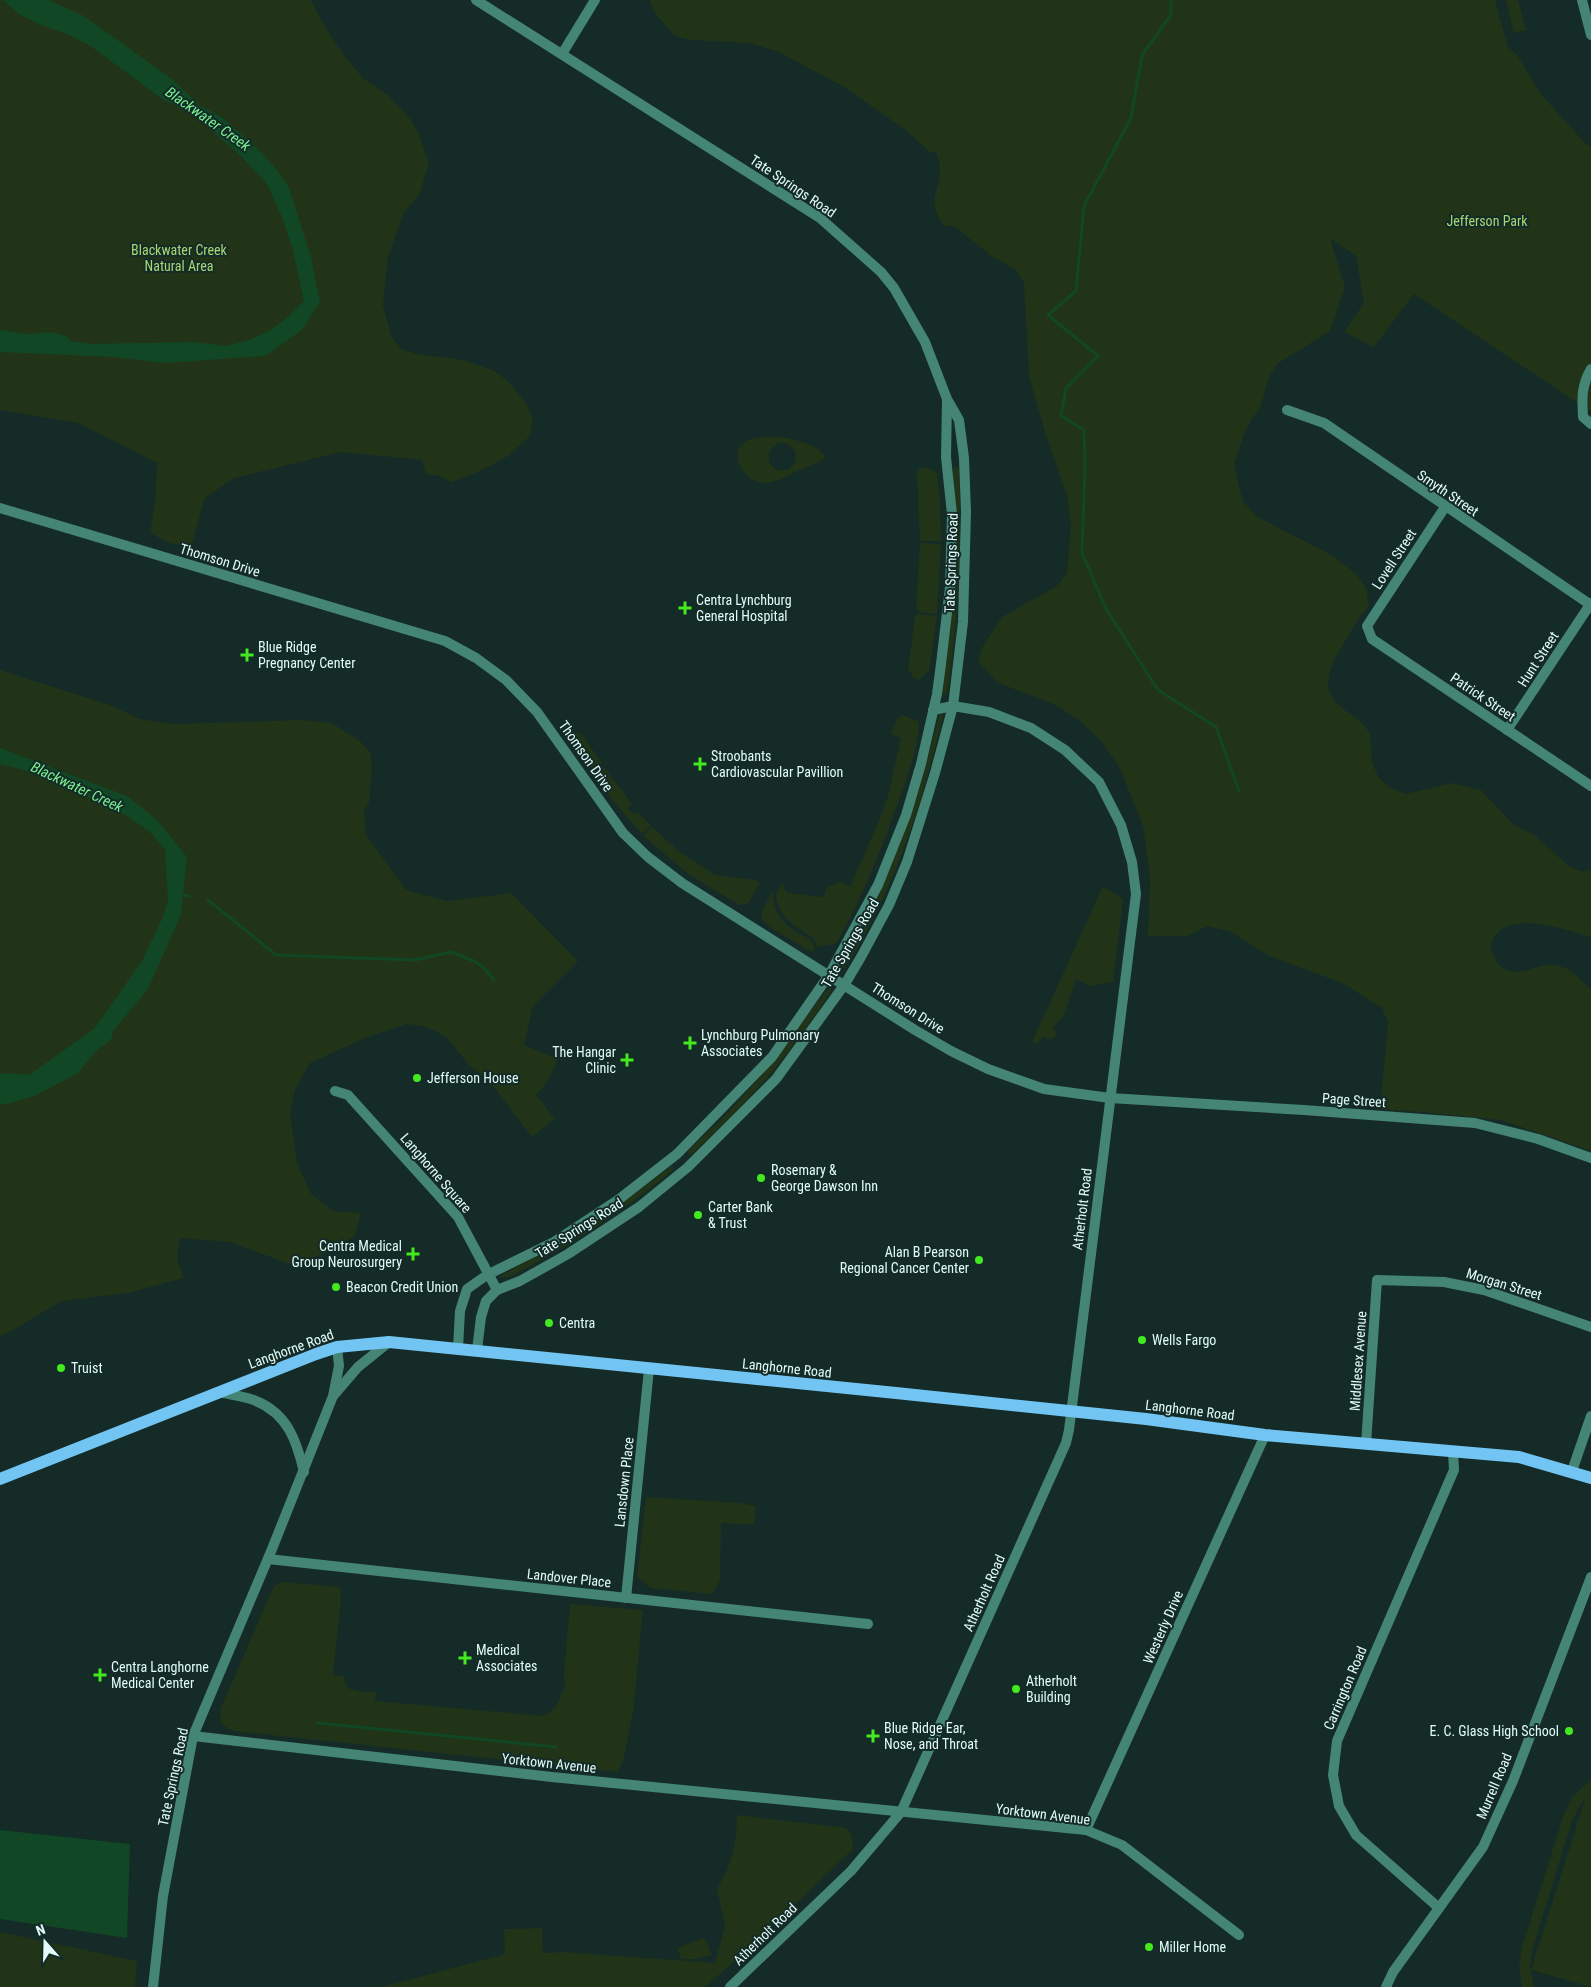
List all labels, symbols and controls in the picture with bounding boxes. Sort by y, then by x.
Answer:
water label: Blackwater Creek [162,83,254,155]
street label: Tate Springs Road [747,151,839,221]
park label: Jefferson Park [1446,213,1528,229]
park label: Blackwater Creek Natural Area [131,242,228,274]
street label: Smyth Street [1414,467,1482,519]
street label: Tate Springs Road [941,513,961,613]
street label: Lovell Street [1369,526,1419,592]
street label: Thomson Drive [178,540,262,580]
place label: Centra Lynchburg General Hospital [696,592,792,624]
marker: Centra Lynchburg General Hospital [678,601,692,615]
street label: Hunt Street [1514,628,1562,690]
place label: Blue Ridge Pregnancy Center [258,639,355,671]
marker: Blue Ridge Pregnancy Center [240,648,254,662]
street label: Patrick Street [1448,669,1518,725]
street label: Thomson Drive [556,717,617,795]
place label: Stroobants Cardiovascular Pavillion [711,748,843,780]
marker: Stroobants Cardiovascular Pavillion [693,757,707,771]
water label: Blackwater Creek [28,758,126,816]
street label: Tate Springs Road [818,896,882,990]
street label: Thomson Drive [869,979,948,1037]
place label: Lynchburg Pulmonary Associates [701,1027,820,1059]
marker: Lynchburg Pulmonary Associates [683,1036,697,1050]
place label: The Hangar Clinic [552,1044,616,1076]
marker: The Hangar Clinic [620,1053,634,1067]
place label: Jefferson House [427,1070,519,1086]
marker: Jefferson House [411,1072,423,1084]
street label: Page Street [1322,1090,1386,1110]
street label: Langhorne Square [397,1130,475,1216]
place label: Rosemary & George Dawson Inn [771,1162,878,1194]
street label: Atherholt Road [1069,1167,1095,1251]
marker: Rosemary & George Dawson Inn [755,1172,767,1184]
street label: Tate Springs Road [532,1195,626,1261]
place label: Carter Bank & Trust [708,1199,774,1231]
marker: Carter Bank & Trust [692,1209,704,1221]
place label: Centra Medical Group Neurosurgery [292,1238,402,1270]
place label: Alan B Pearson Regional Cancer Center [840,1244,969,1276]
marker: Centra Medical Group Neurosurgery [406,1247,420,1261]
marker: Alan B Pearson Regional Cancer Center [973,1254,985,1266]
street label: Morgan Street [1464,1265,1544,1303]
place label: Beacon Credit Union [346,1279,458,1295]
marker: Beacon Credit Union [330,1281,342,1293]
street label: Middlesex Avenue [1347,1310,1370,1411]
place label: Centra [559,1315,595,1331]
marker: Centra [543,1317,555,1329]
street label: Langhorne Road [246,1326,336,1372]
place label: Wells Fargo [1152,1332,1216,1348]
marker: Wells Fargo [1136,1334,1148,1346]
street label: Langhorne Road [742,1355,832,1381]
place label: Truist [71,1360,103,1376]
marker: Truist [55,1362,67,1374]
street label: Langhorne Road [1144,1397,1236,1423]
street label: Lansdown Place [611,1436,637,1528]
street label: Atherholt Road [960,1552,1008,1634]
street label: Landover Place [526,1566,612,1590]
street label: Westerly Drive [1140,1587,1186,1666]
place label: Medical Associates [476,1642,537,1674]
street label: Carrington Road [1320,1644,1370,1732]
marker: Medical Associates [458,1651,472,1665]
place label: Centra Langhorne Medical Center [111,1659,209,1691]
marker: Centra Langhorne Medical Center [93,1668,107,1682]
place label: Atherholt Building [1026,1673,1077,1705]
marker: Atherholt Building [1010,1683,1022,1695]
place label: Blue Ridge Ear, Nose, and Throat [884,1720,978,1752]
place label: E. C. Glass High School [1430,1723,1559,1739]
marker: E. C. Glass High School [1563,1725,1575,1737]
street label: Tate Springs Road [155,1726,191,1828]
marker: Blue Ridge Ear, Nose, and Throat [866,1729,880,1743]
street label: Yorktown Avenue [501,1750,597,1776]
street label: Murrell Road [1473,1751,1515,1821]
street label: Yorktown Avenue [995,1800,1092,1828]
street label: Atherholt Road [730,1900,800,1968]
north arrow [20,1917,70,1967]
text: N [34,1921,47,1939]
place label: Miller Home [1159,1939,1227,1955]
marker: Miller Home [1143,1941,1155,1953]

